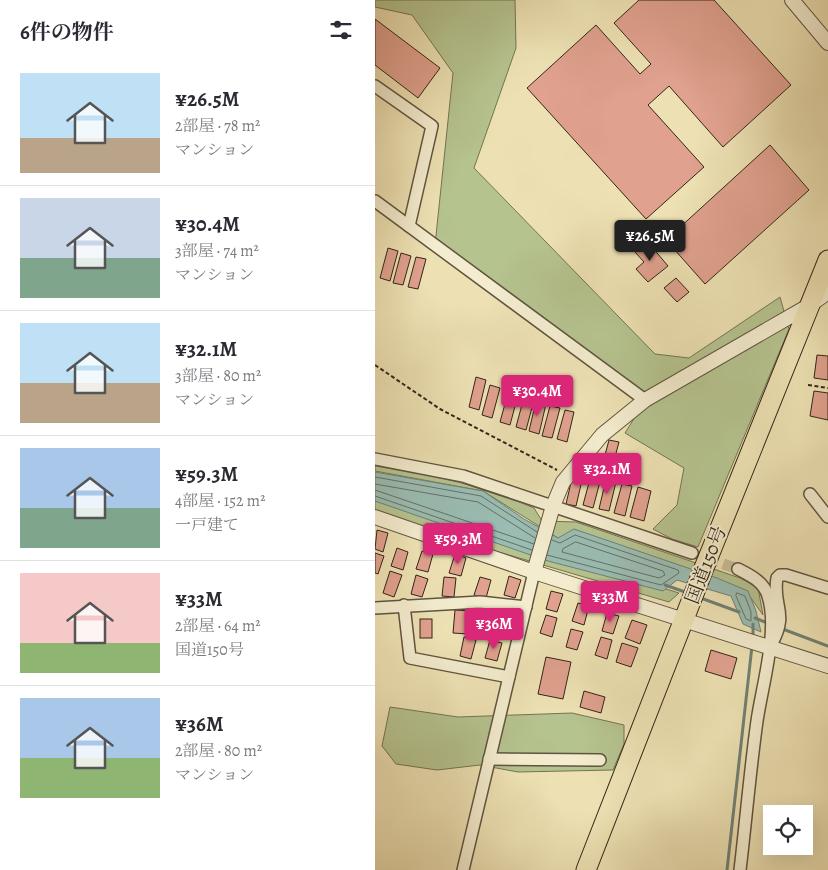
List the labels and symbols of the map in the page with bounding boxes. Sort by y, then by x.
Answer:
pin: ¥26.5M [609,220,691,262]
pin: ¥30.4M [496,374,578,417]
pin: ¥32.1M [566,452,648,495]
pin: ¥59.3M [417,522,499,565]
street label: 国道150号 [679,522,733,608]
pin: ¥33M [580,580,640,623]
pin: ¥36M [464,608,524,650]

